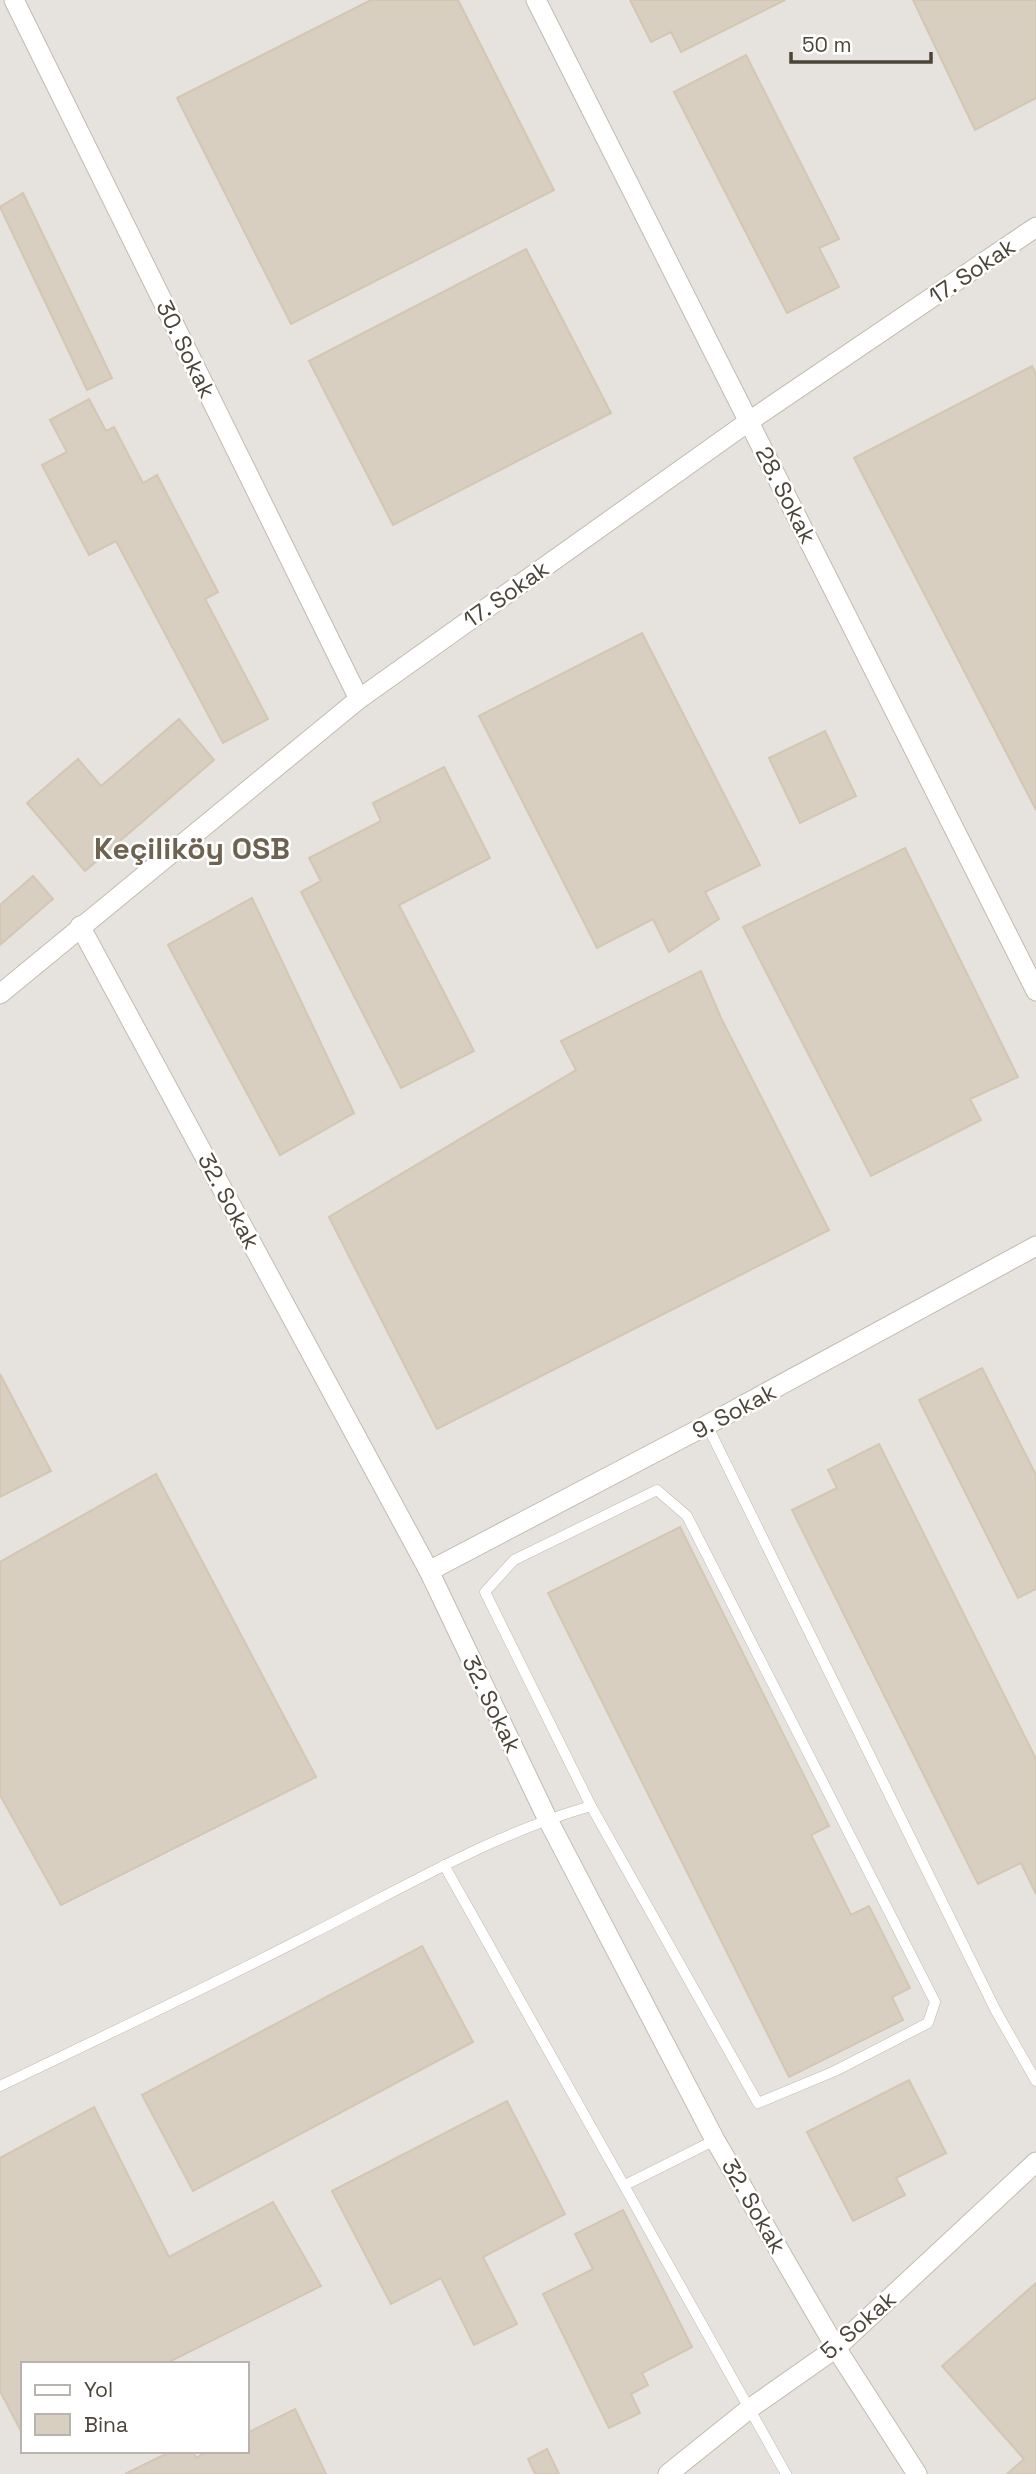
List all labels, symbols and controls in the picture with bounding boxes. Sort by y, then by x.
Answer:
scale bar [791,21,931,65]
text: 50 m [802,31,852,58]
street label: 17. Sokak [923,231,1021,311]
street label: 30. Sokak [149,295,223,403]
street label: 28. Sokak [749,441,823,549]
street label: 17. Sokak [457,554,555,634]
district label: Keçiliköy OSB [94,829,290,868]
street label: 32. Sokak [191,1148,267,1254]
street label: 9. Sokak [687,1376,781,1446]
street label: 32. Sokak [456,1650,528,1758]
street label: 32. Sokak [715,2153,793,2259]
street label: 5. Sokak [814,2284,902,2366]
legend [21,2362,248,2453]
text: Yol [84,2376,113,2403]
text: Bina [84,2411,128,2438]

